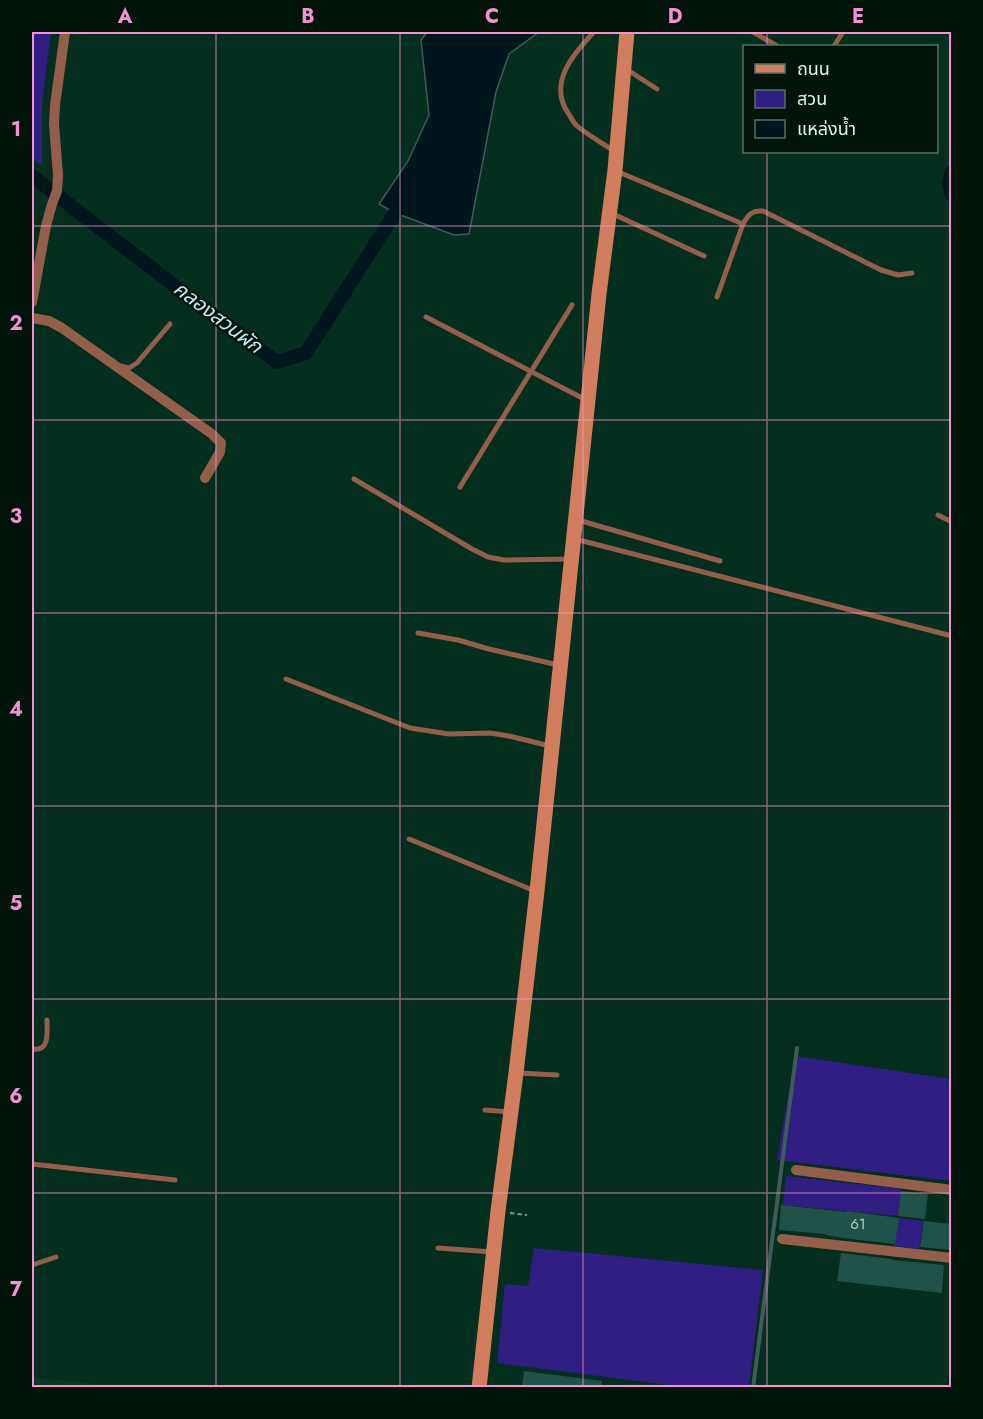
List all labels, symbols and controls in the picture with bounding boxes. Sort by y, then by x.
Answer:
text: A [117,2,133,31]
text: B [301,2,315,31]
text: C [485,2,499,31]
text: D [668,2,682,31]
text: E [852,2,864,31]
legend [743,45,938,153]
text: ถนน [797,56,830,82]
text: สวน [797,86,827,112]
text: 1 [11,115,21,144]
text: แหล่งน้ำ [797,116,856,142]
water label: คลองสวนผัก [167,274,269,361]
text: 2 [9,309,23,338]
text: 3 [10,502,22,531]
text: 4 [9,695,23,724]
text: 5 [10,889,23,918]
text: 6 [9,1082,23,1111]
house number: 61 [850,1213,866,1235]
text: 7 [10,1275,23,1304]

